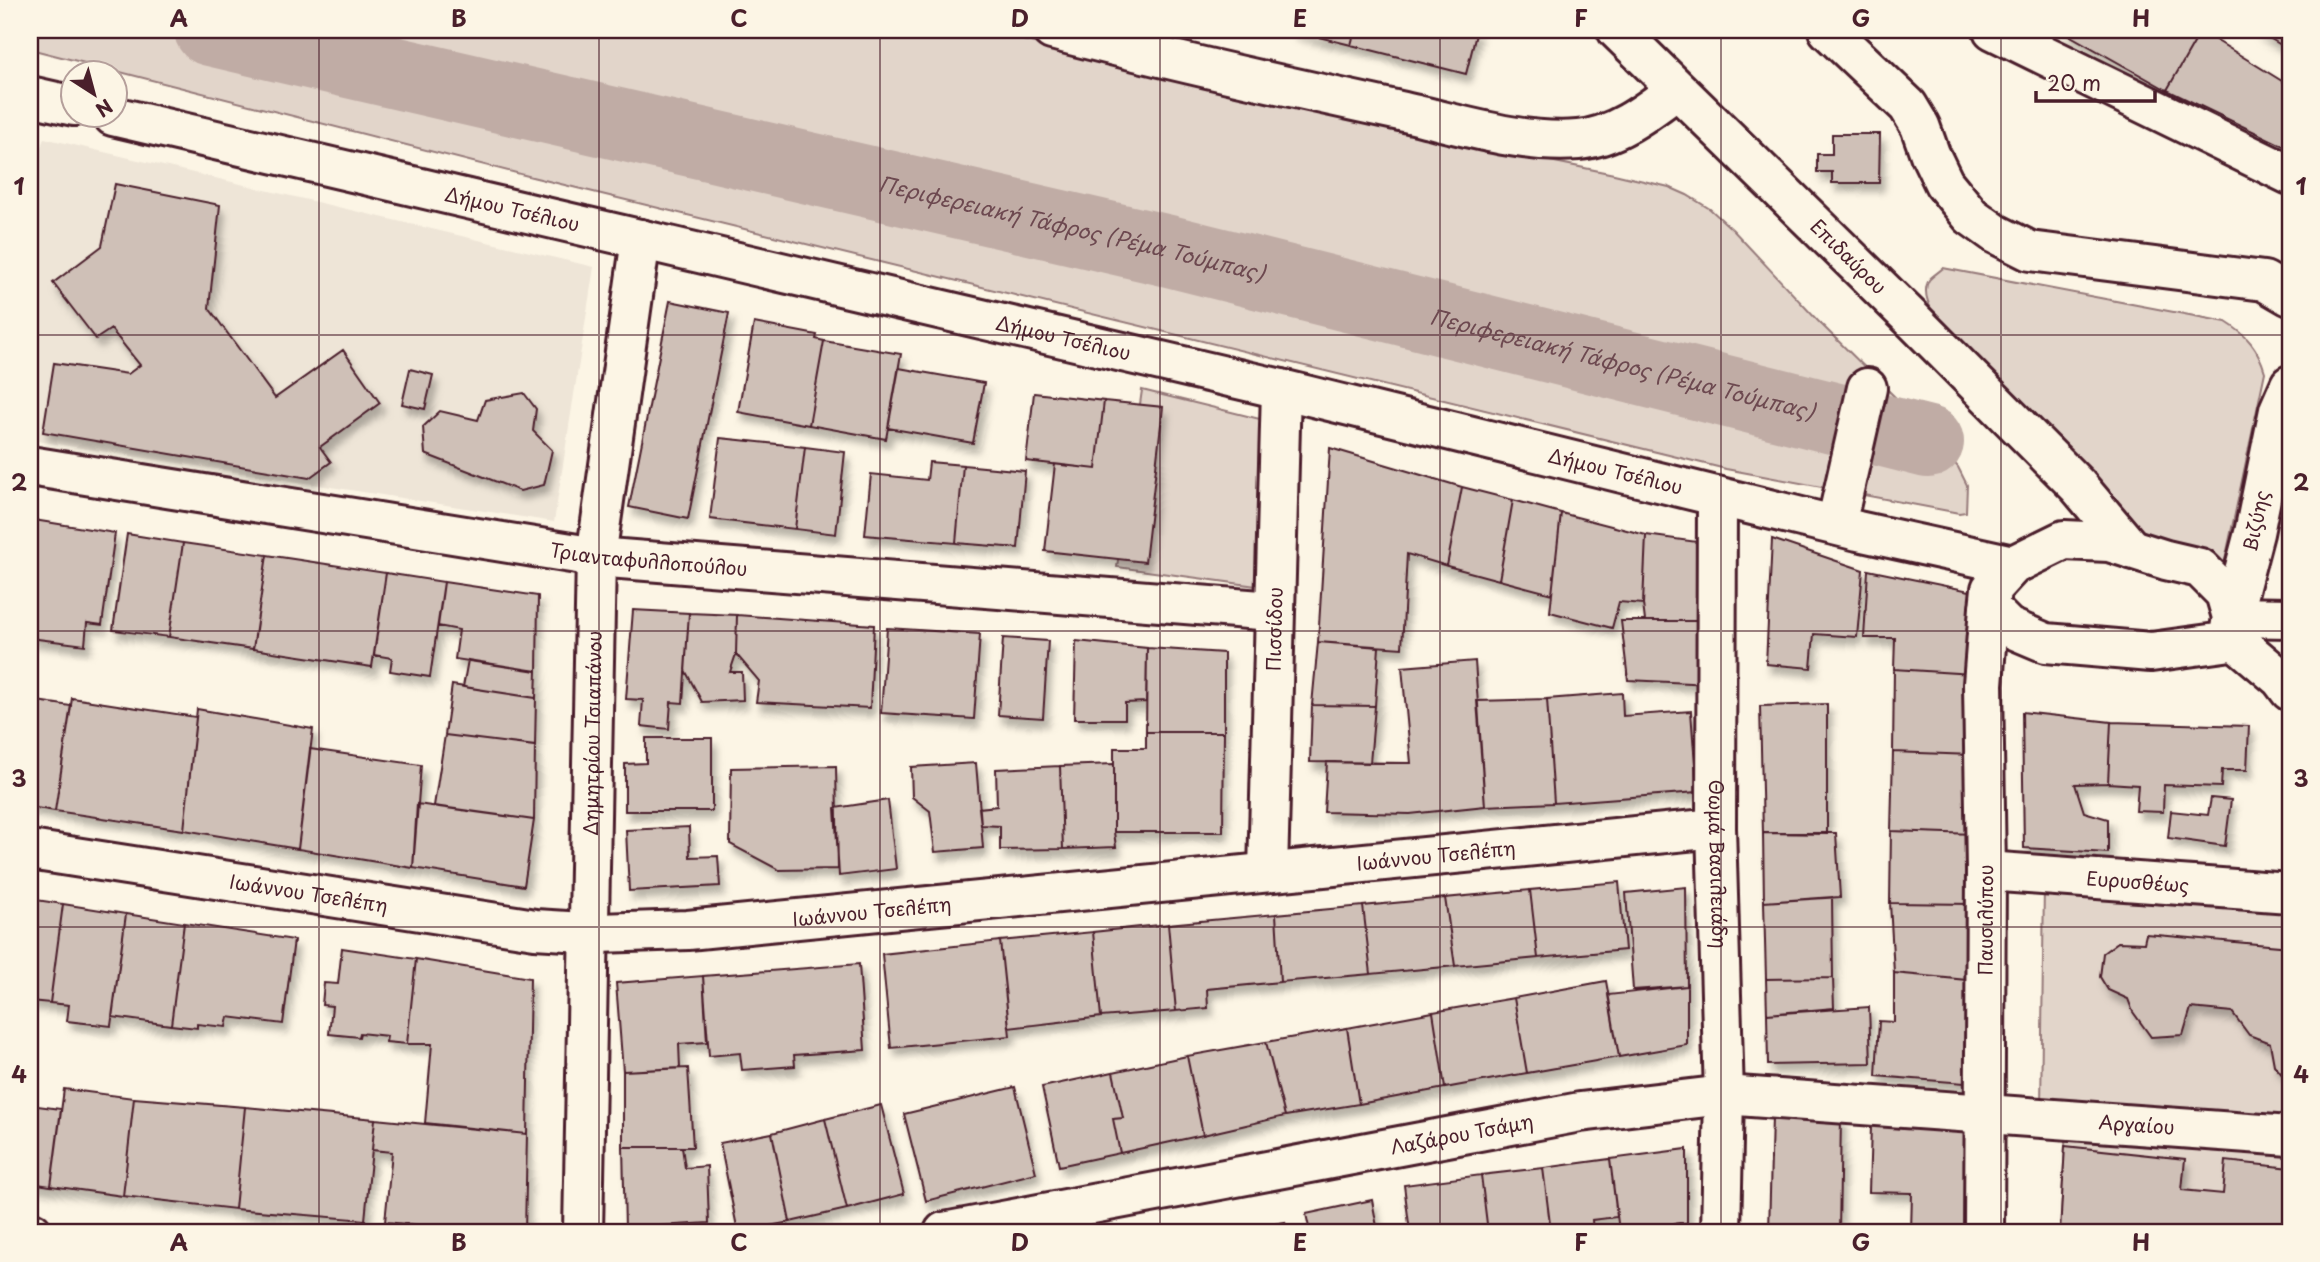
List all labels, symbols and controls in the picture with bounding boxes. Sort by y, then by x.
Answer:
text: A [170,0,188,35]
text: B [451,0,467,35]
text: C [730,0,748,35]
text: D [1011,0,1029,35]
text: E [1293,0,1307,35]
text: F [1574,0,1588,35]
text: G [1852,0,1870,35]
text: H [2132,0,2150,35]
north arrow [60,60,130,130]
scale bar [2036,60,2156,104]
text: 20 m [2047,66,2101,98]
text: N [90,93,119,124]
water label: Περιφερειακή Τάφρος (Ρέμα Τούμπας) [875,167,1270,289]
text: 1 [14,168,25,203]
text: 1 [2296,168,2307,203]
street label: Δήμου Τσέλιου [442,179,583,238]
street label: Επιδαύρου [1805,212,1894,300]
water label: Περιφερειακή Τάφρος (Ρέμα Τούμπας) [1426,299,1820,427]
street label: Δήμου Τσέλιου [993,308,1134,366]
street label: Δήμου Τσέλιου [1546,440,1686,500]
text: 2 [11,464,27,499]
text: 2 [2293,464,2309,499]
street label: Βιζύης [2235,487,2275,554]
street label: Τριανταφυλλοπούλου [548,535,749,582]
street label: Πισσίδου [1258,587,1289,671]
street label: Δημητρίου Τσιαπάνου [576,630,608,836]
text: 3 [11,760,27,795]
text: 3 [2293,760,2309,795]
street label: Θωμά Βασιλειάδη [1703,779,1735,949]
street label: Ιωάννου Τσελέπη [1355,833,1517,877]
street label: Ευρυσθέως [2085,863,2190,899]
street label: Παυσιλύπου [1970,864,1999,976]
street label: Ιωάννου Τσελέπη [228,866,390,919]
street label: Ιωάννου Τσελέπη [791,889,953,933]
text: 4 [11,1056,27,1091]
text: 4 [2293,1056,2309,1091]
street label: Λαζάρου Τσάμη [1388,1106,1536,1161]
street label: Αργαίου [2098,1107,2176,1141]
text: A [170,1224,188,1259]
text: B [451,1224,467,1259]
text: C [730,1224,748,1259]
text: D [1011,1224,1029,1259]
text: E [1293,1224,1307,1259]
text: F [1574,1224,1588,1259]
text: G [1852,1224,1870,1259]
text: H [2132,1224,2150,1259]

